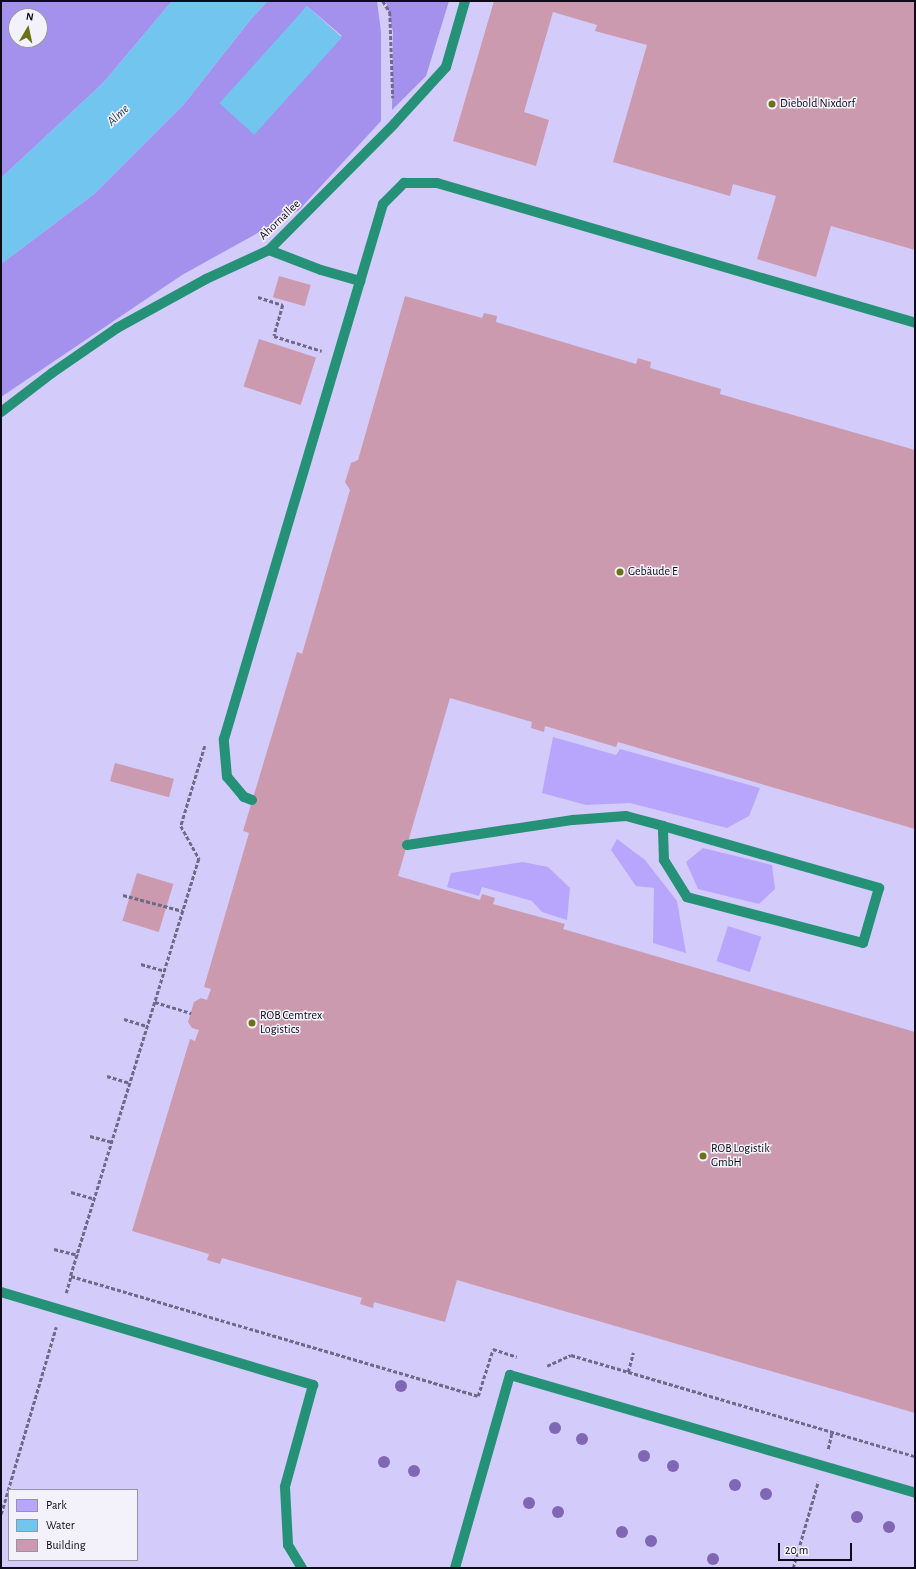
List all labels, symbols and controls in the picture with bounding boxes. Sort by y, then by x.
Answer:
north arrow [8,8,48,48]
text: N [25,11,34,23]
place label: Diebold Nixdorf [780,97,855,111]
marker: Diebold Nixdorf [767,99,777,109]
water label: Alme [105,102,133,130]
street label: Ahornallee [256,197,304,243]
place label: Gebäude E [628,565,678,579]
marker: Gebäude E [615,567,625,577]
place label: ROB Cemtrex Logistics [260,1009,322,1037]
marker: ROB Cemtrex Logistics [247,1018,257,1028]
place label: ROB Logistik GmbH [711,1142,770,1170]
marker: ROB Logistik GmbH [698,1151,708,1161]
legend [8,1489,138,1561]
text: Park [46,1499,67,1511]
text: Water [46,1519,75,1531]
scale bar [780,1535,854,1561]
text: Building [46,1539,86,1551]
text: 20 m [785,1544,808,1556]

